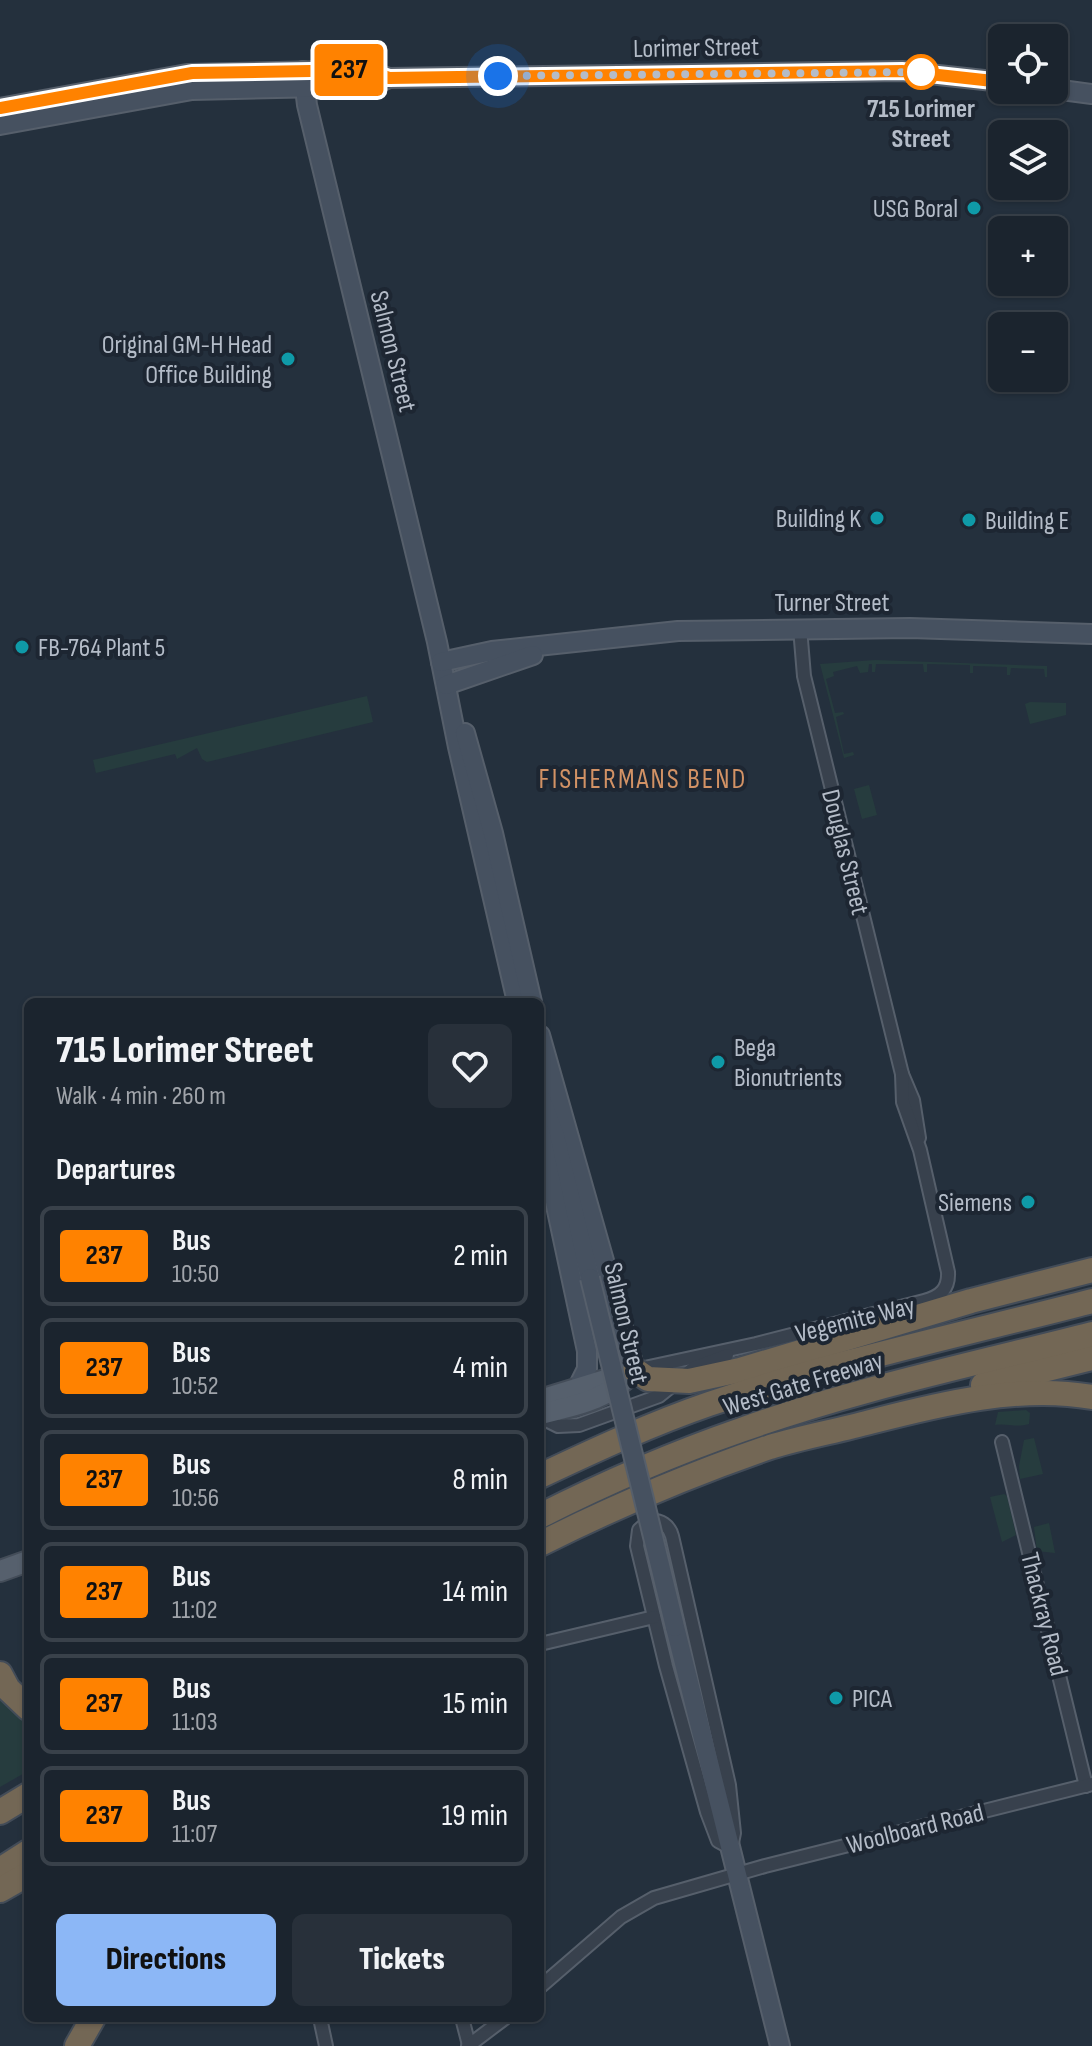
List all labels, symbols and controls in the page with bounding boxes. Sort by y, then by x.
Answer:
map controls [988,24,1068,392]
button: locate [988,24,1068,104]
street label: Lorimer Street [633,32,759,65]
line badge: 237 [303,44,395,96]
text: 237 [330,53,368,86]
marker: 715 Lorimer Street [904,55,938,89]
your location [478,56,518,96]
place label: 715 Lorimer Street [867,94,975,155]
button: layers [988,120,1068,200]
place label: USG Boral [873,194,958,225]
marker: USG Boral [965,199,983,217]
button: + [988,216,1068,296]
street label: Salmon Street [363,288,423,415]
button: − [988,312,1068,392]
place label: Original GM-H Head Office Building [102,330,272,391]
marker: Original GM-H Head Office Building [279,350,297,368]
place label: Building K [776,504,861,535]
place label: Building E [985,506,1069,537]
marker: Building K [868,509,886,527]
marker: Building E [960,511,978,529]
street label: Turner Street [774,588,890,619]
place label: FB-764 Plant 5 [38,633,165,664]
marker: FB-764 Plant 5 [13,638,31,656]
district label: FISHERMANS BEND [539,763,747,796]
street label: Douglas Street [814,787,875,918]
button: heart [428,1024,512,1108]
text: 715 Lorimer Street [56,1028,313,1073]
place label: Bega Bionutrients [734,1033,842,1094]
marker: Bega Bionutrients [709,1053,727,1071]
text: Walk · 4 min · 260 m [56,1081,226,1112]
text: Departures [56,1152,176,1188]
place label: Siemens [938,1188,1012,1219]
marker: Siemens [1019,1193,1037,1211]
text: Bus [172,1223,211,1259]
text: 2 min [453,1238,508,1274]
text: 237 [85,1239,123,1272]
text: 10:50 [172,1259,219,1290]
street label: Salmon Street [597,1260,655,1387]
street label: Vegemite Way [792,1291,918,1350]
text: Bus [172,1335,211,1371]
street label: West Gate Freeway [720,1345,887,1423]
text: 4 min [453,1350,508,1386]
text: 237 [85,1351,123,1384]
text: 10:52 [172,1371,218,1402]
text: Bus [172,1447,211,1483]
text: 8 min [452,1462,508,1498]
text: 237 [85,1463,123,1496]
text: 10:56 [172,1483,219,1514]
street label: Thackray Road [1013,1549,1074,1679]
text: Bus [172,1559,211,1595]
text: 14 min [443,1574,508,1610]
text: 237 [85,1575,123,1608]
text: 11:02 [172,1595,217,1626]
text: Bus [172,1671,211,1707]
place label: PICA [852,1684,893,1715]
text: 15 min [443,1686,508,1722]
text: 237 [85,1687,123,1720]
marker: PICA [827,1689,845,1707]
text: 11:03 [172,1707,218,1738]
text: Bus [172,1783,211,1819]
text: 19 min [442,1798,508,1834]
street label: Woolboard Road [844,1798,987,1861]
text: 237 [85,1799,123,1832]
text: 11:07 [172,1819,217,1850]
button: Directions [56,1914,276,2006]
button: Tickets [292,1914,512,2006]

